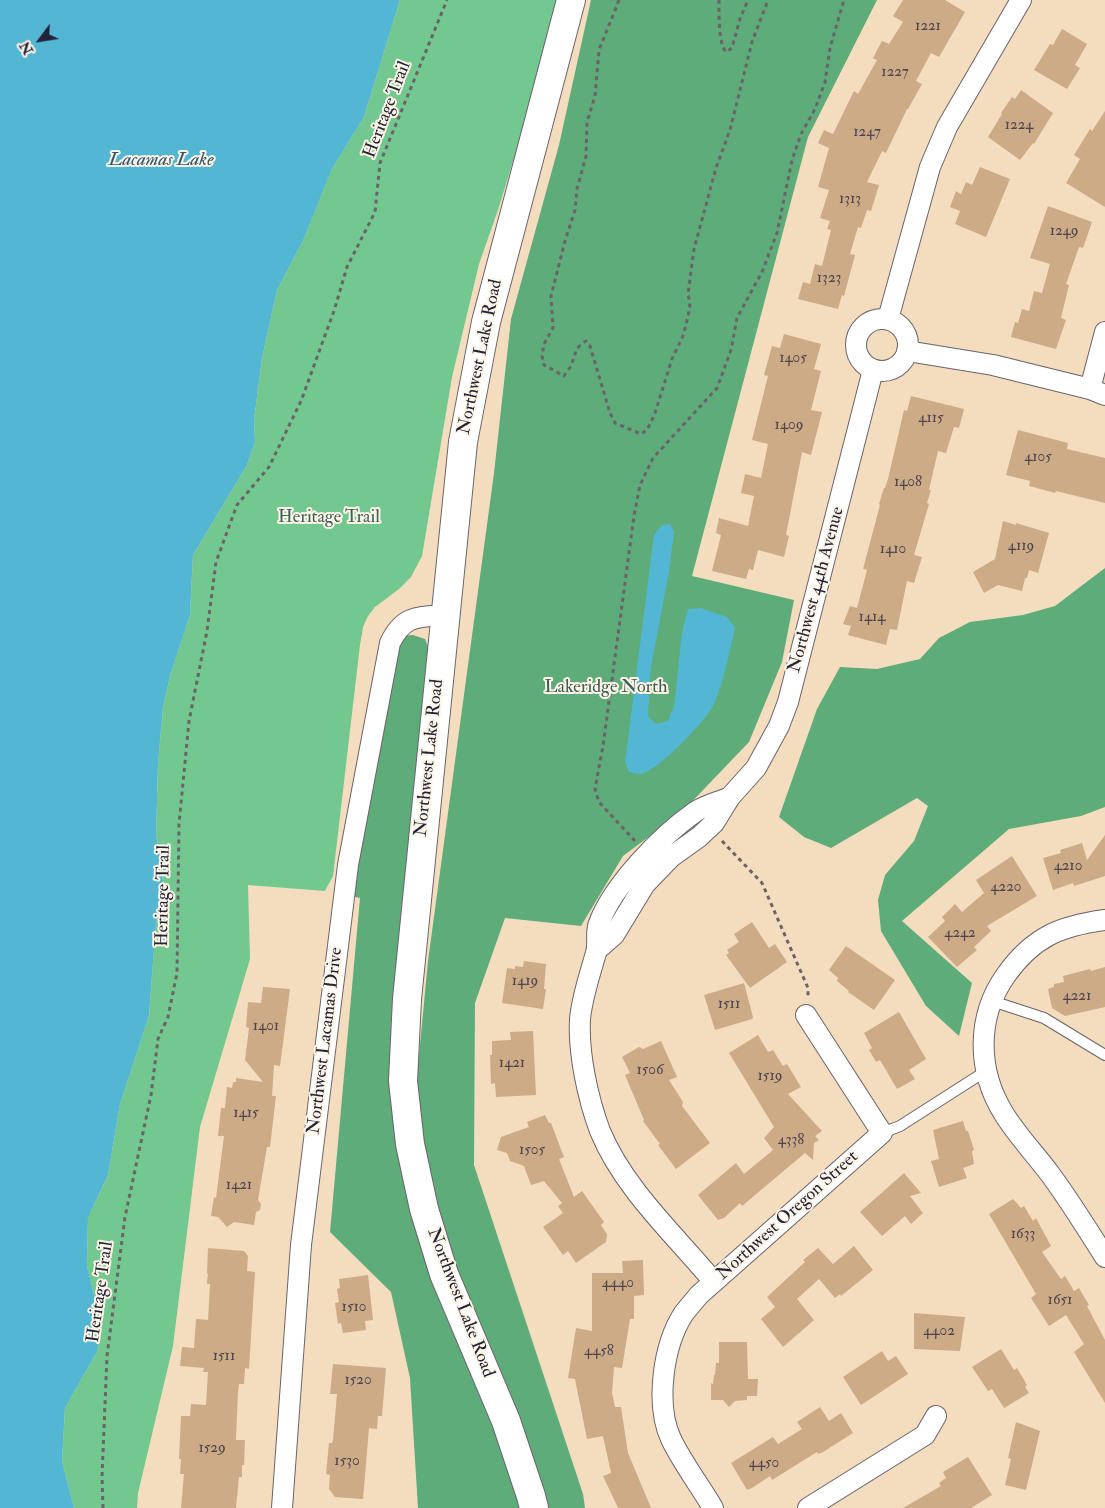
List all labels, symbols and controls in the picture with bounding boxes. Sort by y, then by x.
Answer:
north arrow [15,15,65,65]
house number: 1221 [915,18,941,36]
text: N [16,38,37,58]
street label: Heritage Trail [360,59,416,161]
house number: 1227 [881,64,909,82]
house number: 1224 [1005,117,1033,135]
house number: 1247 [853,124,881,142]
water label: Lacamas Lake [109,150,213,172]
house number: 1313 [839,191,861,209]
house number: 1249 [1050,223,1078,241]
house number: 1323 [817,270,841,288]
street label: Northwest Lake Road [454,277,508,437]
house number: 1405 [779,350,807,368]
house number: 4115 [918,410,944,428]
house number: 1409 [775,417,803,435]
house number: 4105 [1024,449,1052,467]
house number: 1408 [894,474,922,492]
street label: Northwest 44th Avenue [784,505,850,675]
park label: Heritage Trail [278,507,380,529]
house number: 4119 [1008,538,1034,556]
house number: 1410 [880,541,906,559]
house number: 1414 [859,609,885,627]
park label: Lakeridge North [544,677,668,699]
street label: Northwest Lake Road [411,678,449,838]
street label: Heritage Trail [152,845,176,947]
house number: 4210 [1054,858,1082,876]
house number: 4220 [991,879,1021,897]
house number: 4242 [944,925,976,943]
street label: Northwest Lacamas Drive [304,946,348,1136]
house number: 1419 [512,973,538,991]
house number: 4221 [1063,988,1091,1006]
house number: 1511 [718,996,740,1014]
house number: 1401 [253,1018,279,1036]
house number: 1421 [499,1055,525,1073]
house number: 1506 [636,1062,664,1080]
house number: 1519 [758,1068,782,1086]
house number: 1415 [233,1105,259,1123]
house number: 4338 [778,1132,804,1150]
house number: 1505 [519,1142,545,1160]
street label: Northwest Oregon Street [713,1147,863,1285]
house number: 1421 [226,1177,252,1195]
street label: Northwest Lake Road [422,1225,498,1381]
house number: 1633 [1011,1226,1035,1244]
street label: Heritage Trail [83,1240,119,1344]
house number: 4440 [602,1275,634,1293]
house number: 1651 [1048,1292,1072,1310]
house number: 1510 [342,1299,366,1317]
house number: 4402 [923,1323,955,1341]
house number: 4458 [584,1343,614,1361]
house number: 1511 [213,1348,235,1366]
house number: 1520 [344,1372,372,1390]
house number: 1529 [198,1440,226,1458]
house number: 1530 [334,1453,360,1471]
house number: 4450 [749,1455,779,1473]

